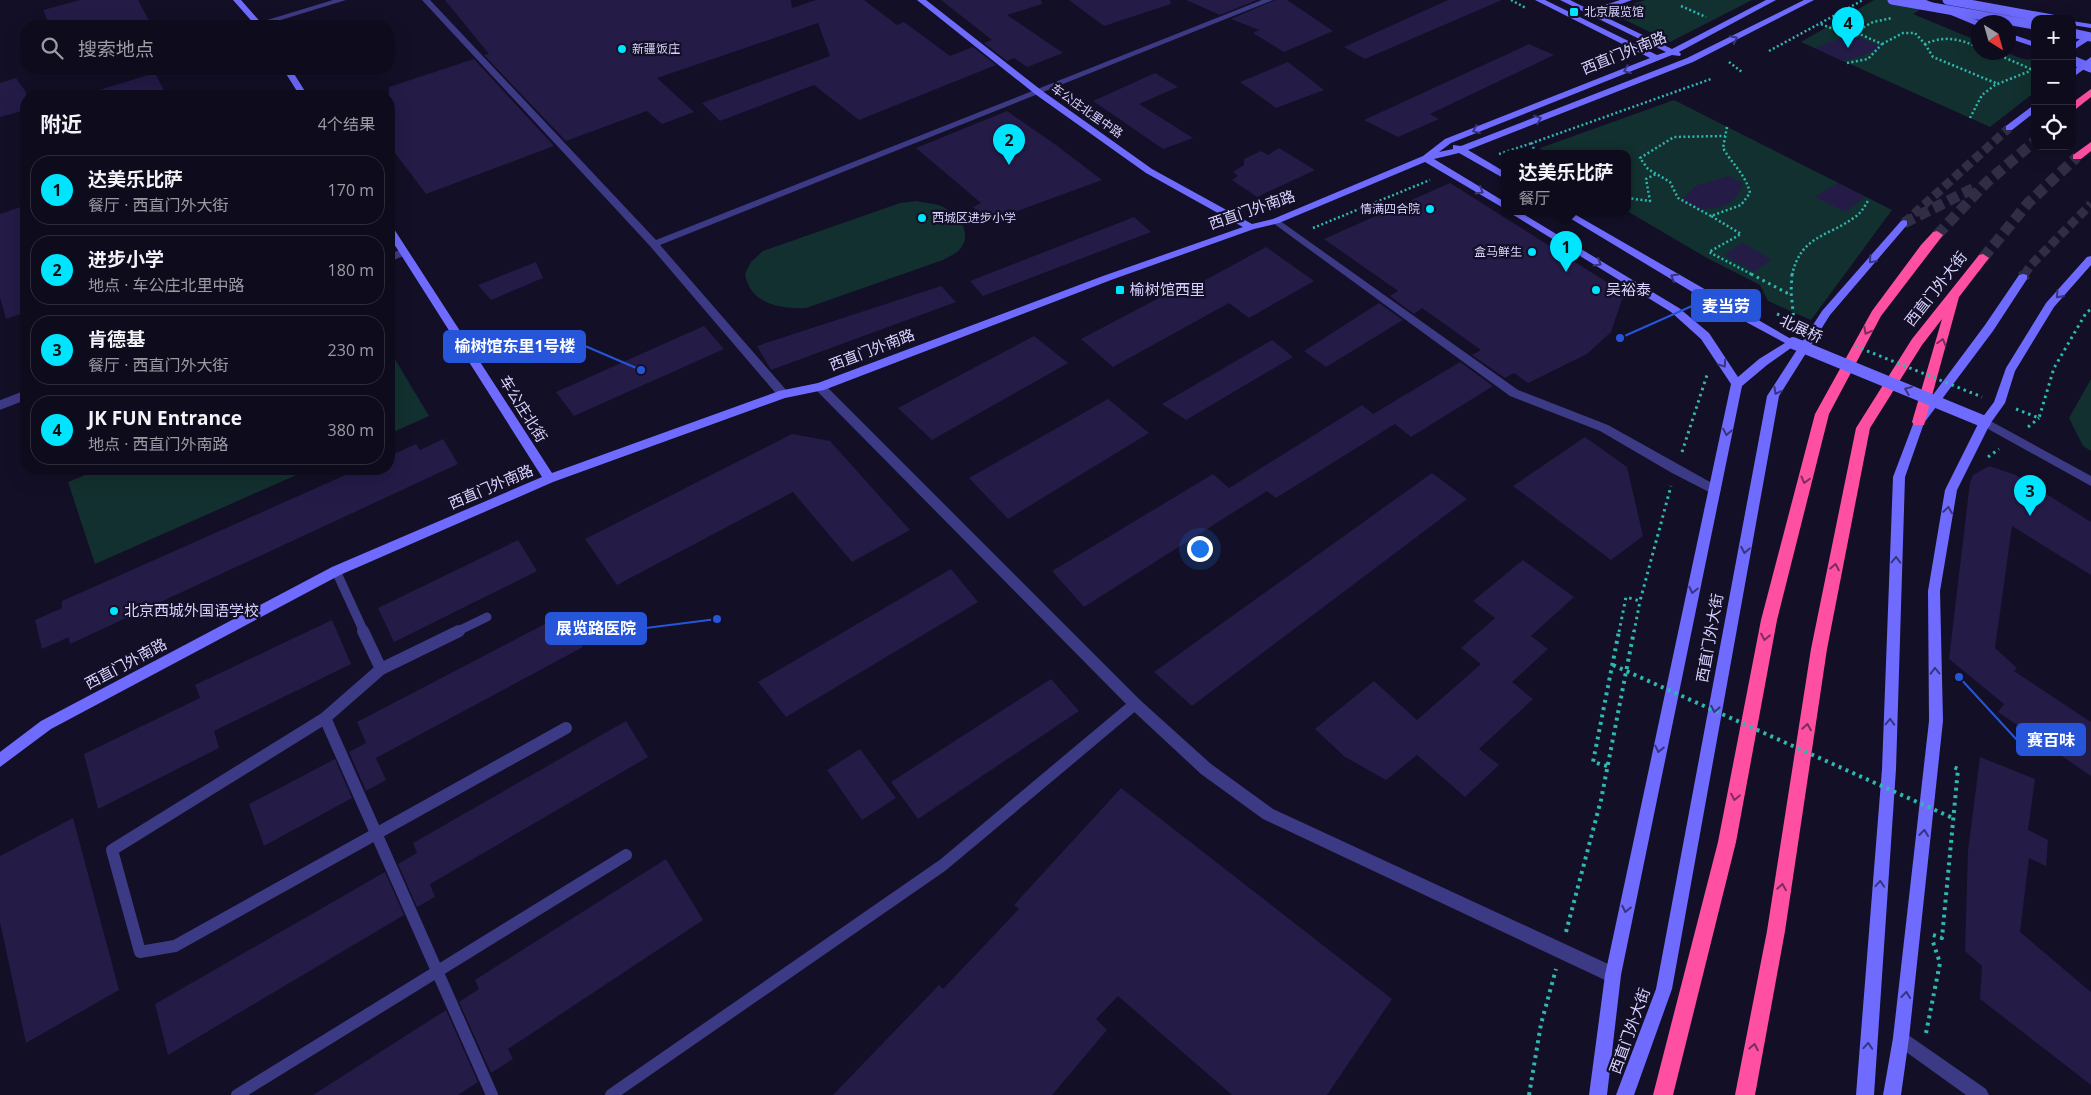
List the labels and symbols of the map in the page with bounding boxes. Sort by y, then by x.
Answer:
place label: 北京展览馆 [1584,3,1644,20]
marker: 北京展览馆 [1568,6,1580,18]
pin: 4 [1832,7,1864,48]
north arrow [1971,15,2016,60]
street label: 西直门外南路 [1578,26,1669,78]
one-way arrow [1729,35,1738,45]
place label: 新疆饭庄 [632,40,680,57]
marker: 新疆饭庄 [616,43,628,55]
one-way arrow [1623,64,1632,74]
street label: 车公庄北里中路 [1048,80,1127,142]
one-way arrow [1533,115,1542,126]
pin: 2 [993,124,1025,165]
one-way arrow [1472,124,1481,134]
street label: 西直门外南路 [1206,185,1297,233]
one-way arrow [1475,185,1484,195]
place label: 情满四合院 [1360,200,1420,217]
marker: 情满四合院 [1424,203,1436,215]
place label: 西城区进步小学 [932,209,1016,226]
marker: 西城区进步小学 [916,212,928,224]
pin: 1 [1550,231,1582,272]
place label: 盒马鲜生 [1474,243,1522,260]
marker: 盒马鲜生 [1526,246,1538,258]
street label: 西直门外大街 [1900,247,1971,330]
one-way arrow [1869,254,1878,263]
one-way arrow [1593,257,1602,267]
one-way arrow [1671,273,1680,283]
place label: 榆树馆西里 [1130,279,1205,299]
place label: 吴裕泰 [1606,279,1651,299]
marker: 榆树馆西里 [1114,284,1126,296]
marker: 吴裕泰 [1590,284,1602,296]
one-way arrow [2056,289,2064,298]
callout: 麦当劳 [1692,290,1760,321]
text: 麦当劳 [1702,295,1750,317]
street label: 北展桥 [1777,310,1826,347]
street label: 西直门外南路 [826,324,917,375]
one-way arrow [1864,326,1874,335]
callout: 榆树馆东里1号楼 [444,331,585,362]
text: 榆树馆东里1号楼 [454,335,576,357]
one-way arrow [1936,338,1946,346]
one-way arrow [1717,358,1726,367]
street label: 车公庄北街 [495,371,552,446]
one-way arrow [1773,385,1783,394]
one-way arrow [1904,386,1913,397]
one-way arrow [1722,427,1733,436]
street label: 西直门外南路 [445,459,536,513]
one-way arrow [1800,475,1811,484]
pin: 3 [2014,475,2046,516]
one-way arrow [1942,506,1952,514]
your location [1187,536,1213,562]
one-way arrow [1740,545,1750,554]
one-way arrow [1891,555,1901,563]
one-way arrow [1830,562,1840,571]
one-way arrow [1688,586,1699,595]
street label: 西直门外大街 [1691,592,1727,684]
place label: 北京西城外国语学校 [124,600,259,620]
marker: 北京西城外国语学校 [108,605,120,617]
callout: 展览路医院 [546,613,646,644]
text: 展览路医院 [556,617,636,639]
street label: 西直门外南路 [81,633,170,693]
one-way arrow [1761,633,1771,642]
one-way arrow [1930,667,1940,675]
one-way arrow [1711,705,1721,714]
one-way arrow [1885,718,1895,726]
one-way arrow [1801,722,1812,730]
callout: 赛百味 [2017,724,2085,755]
text: 赛百味 [2027,729,2075,751]
one-way arrow [1654,745,1665,754]
one-way arrow [1731,793,1741,801]
one-way arrow [1918,829,1929,837]
one-way arrow [1875,880,1886,888]
one-way arrow [1777,883,1787,892]
one-way arrow [1622,904,1632,913]
street label: 西直门外大街 [1604,985,1654,1076]
one-way arrow [1900,991,1911,999]
one-way arrow [1863,1042,1874,1050]
one-way arrow [1748,1043,1758,1052]

